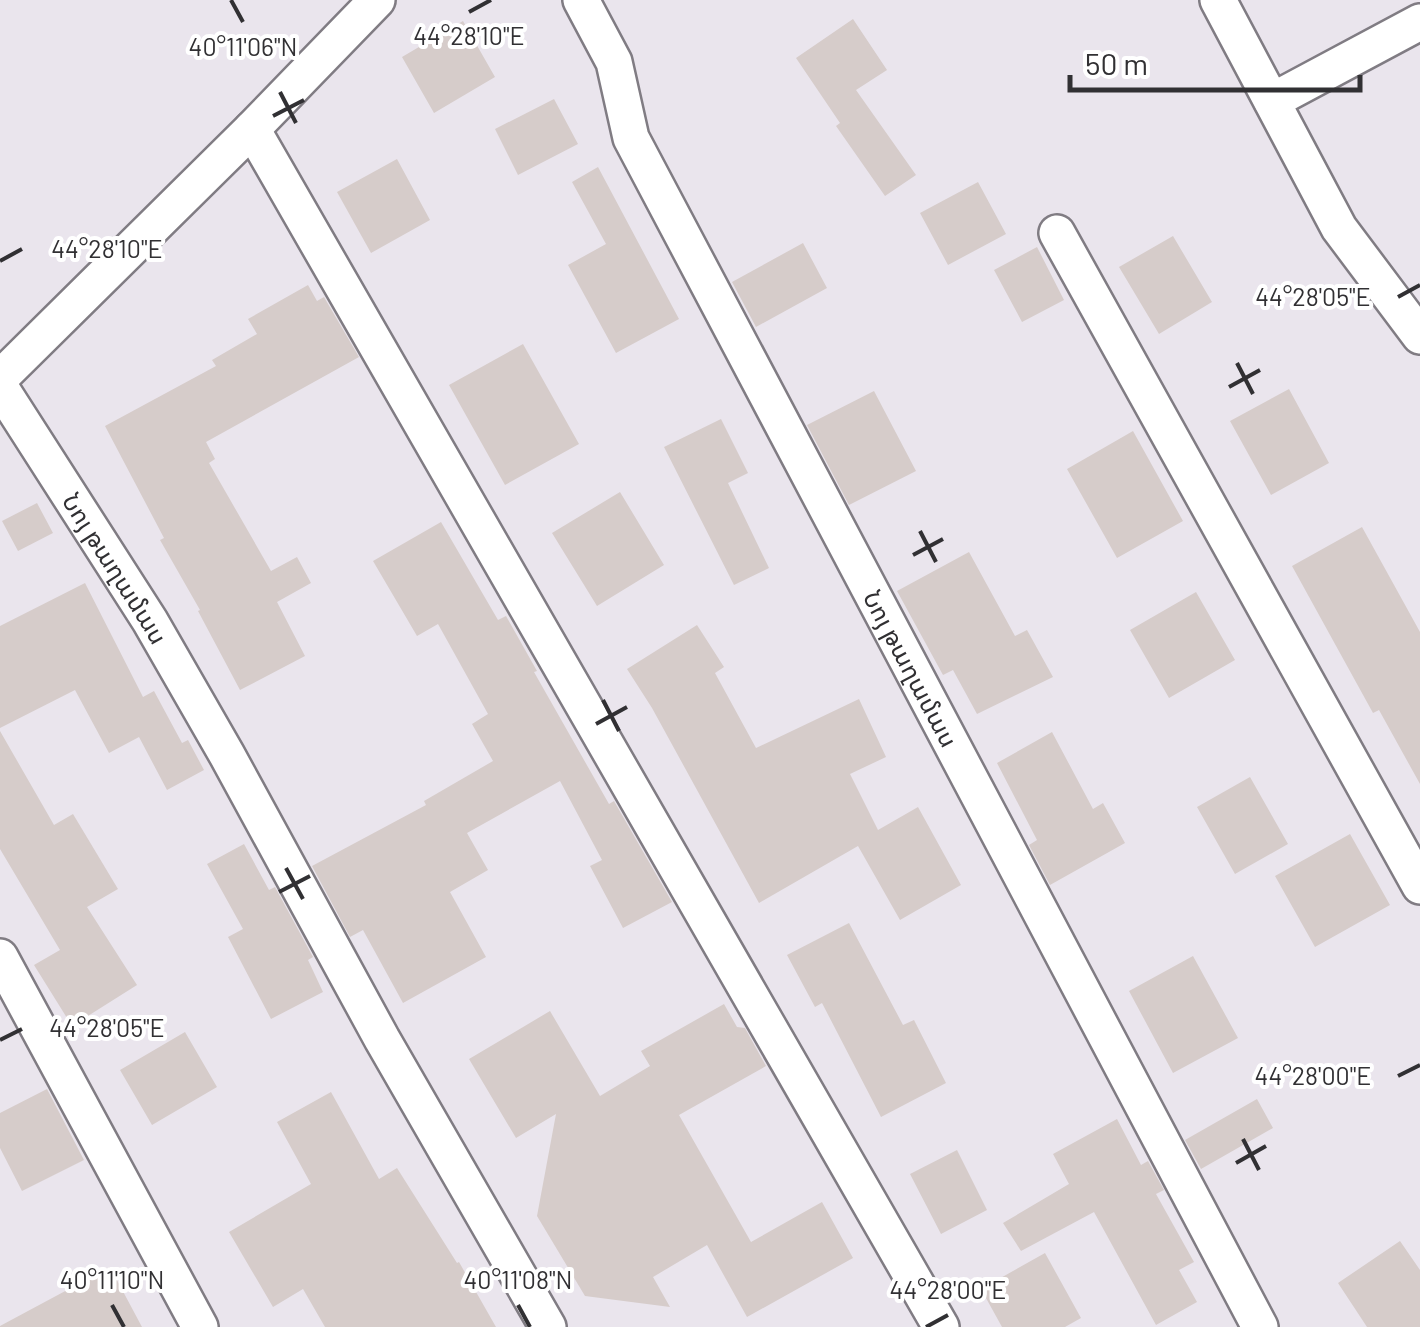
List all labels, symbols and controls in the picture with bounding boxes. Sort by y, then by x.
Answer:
text: 44°28'10"E [413,20,525,50]
scale bar [1070,30,1360,92]
text: 40°11'06"N [189,31,297,61]
text: 50 m [1085,45,1148,81]
text: 44°28'10"E [51,233,163,263]
text: 44°28'05"E [1255,281,1371,311]
street label: Նոյ թաղամաս [57,487,175,649]
street label: Նոյ թաղամաս [858,585,965,752]
text: 44°28'05"E [49,1012,165,1042]
text: 44°28'00"E [1255,1060,1371,1090]
text: 40°11'10"N [60,1264,164,1294]
text: 40°11'08"N [464,1264,572,1294]
text: 44°28'00"E [890,1274,1006,1304]

